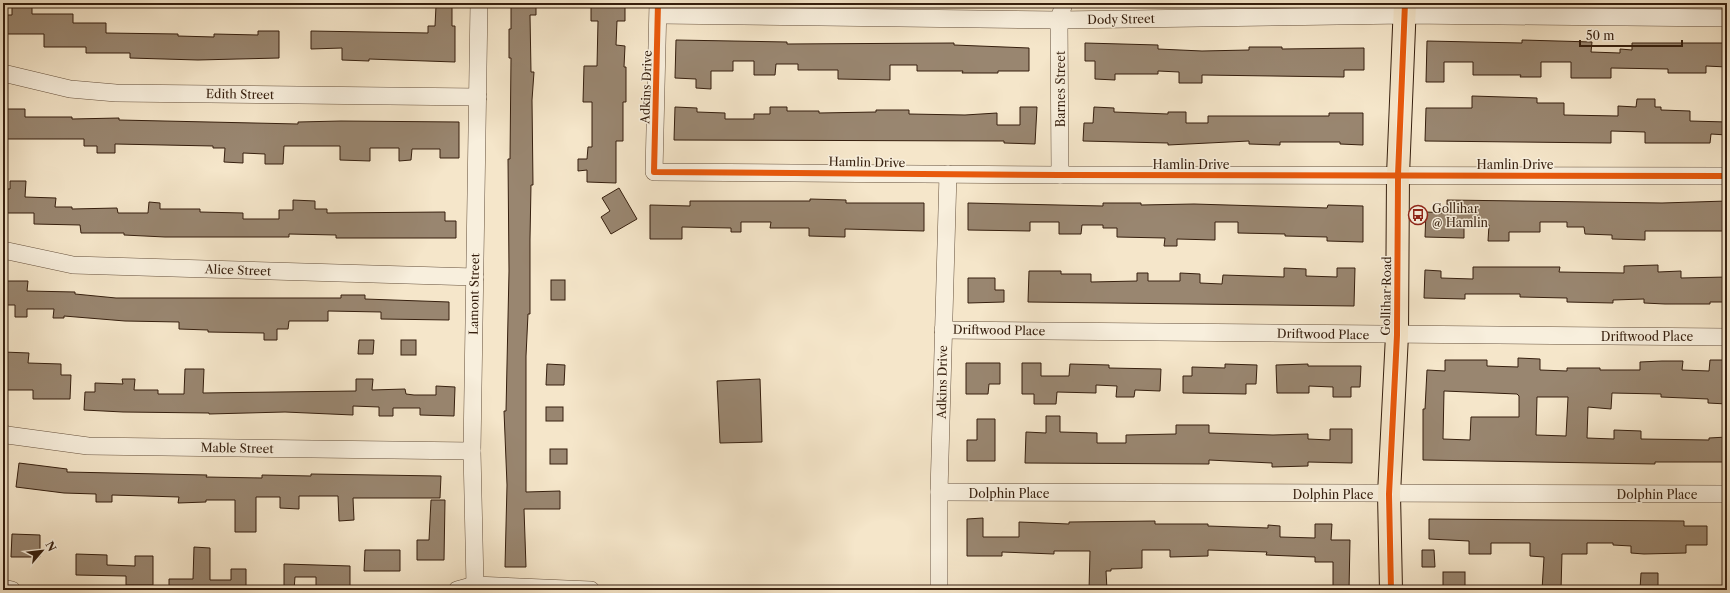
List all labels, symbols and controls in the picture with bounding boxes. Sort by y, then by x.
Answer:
street label: Dody Street [1087,11,1156,27]
scale bar [1580,22,1682,48]
text: 50 m [1586,28,1615,43]
street label: Adkins Drive [637,50,655,125]
street label: Barnes Street [1053,50,1068,127]
street label: Edith Street [206,86,275,102]
street label: Hamlin Drive [828,154,906,170]
street label: Hamlin Drive [1153,157,1230,172]
street label: Hamlin Drive [1477,157,1554,172]
place label: Gollihar @ Hamlin [1432,201,1489,230]
bus stop icon: Gollihar @ Hamlin [1407,204,1429,226]
street label: Lamont Street [466,252,482,335]
street label: Gollihar Road [1378,256,1394,336]
street label: Alice Street [204,261,272,279]
street label: Driftwood Place [953,322,1046,338]
street label: Driftwood Place [1277,326,1370,342]
street label: Driftwood Place [1601,329,1693,344]
street label: Adkins Drive [934,345,950,420]
street label: Mable Street [200,440,274,456]
street label: Dolphin Place [969,486,1050,501]
street label: Dolphin Place [1293,487,1374,502]
street label: Dolphin Place [1617,487,1698,502]
north arrow [22,531,62,571]
text: N [42,539,59,554]

